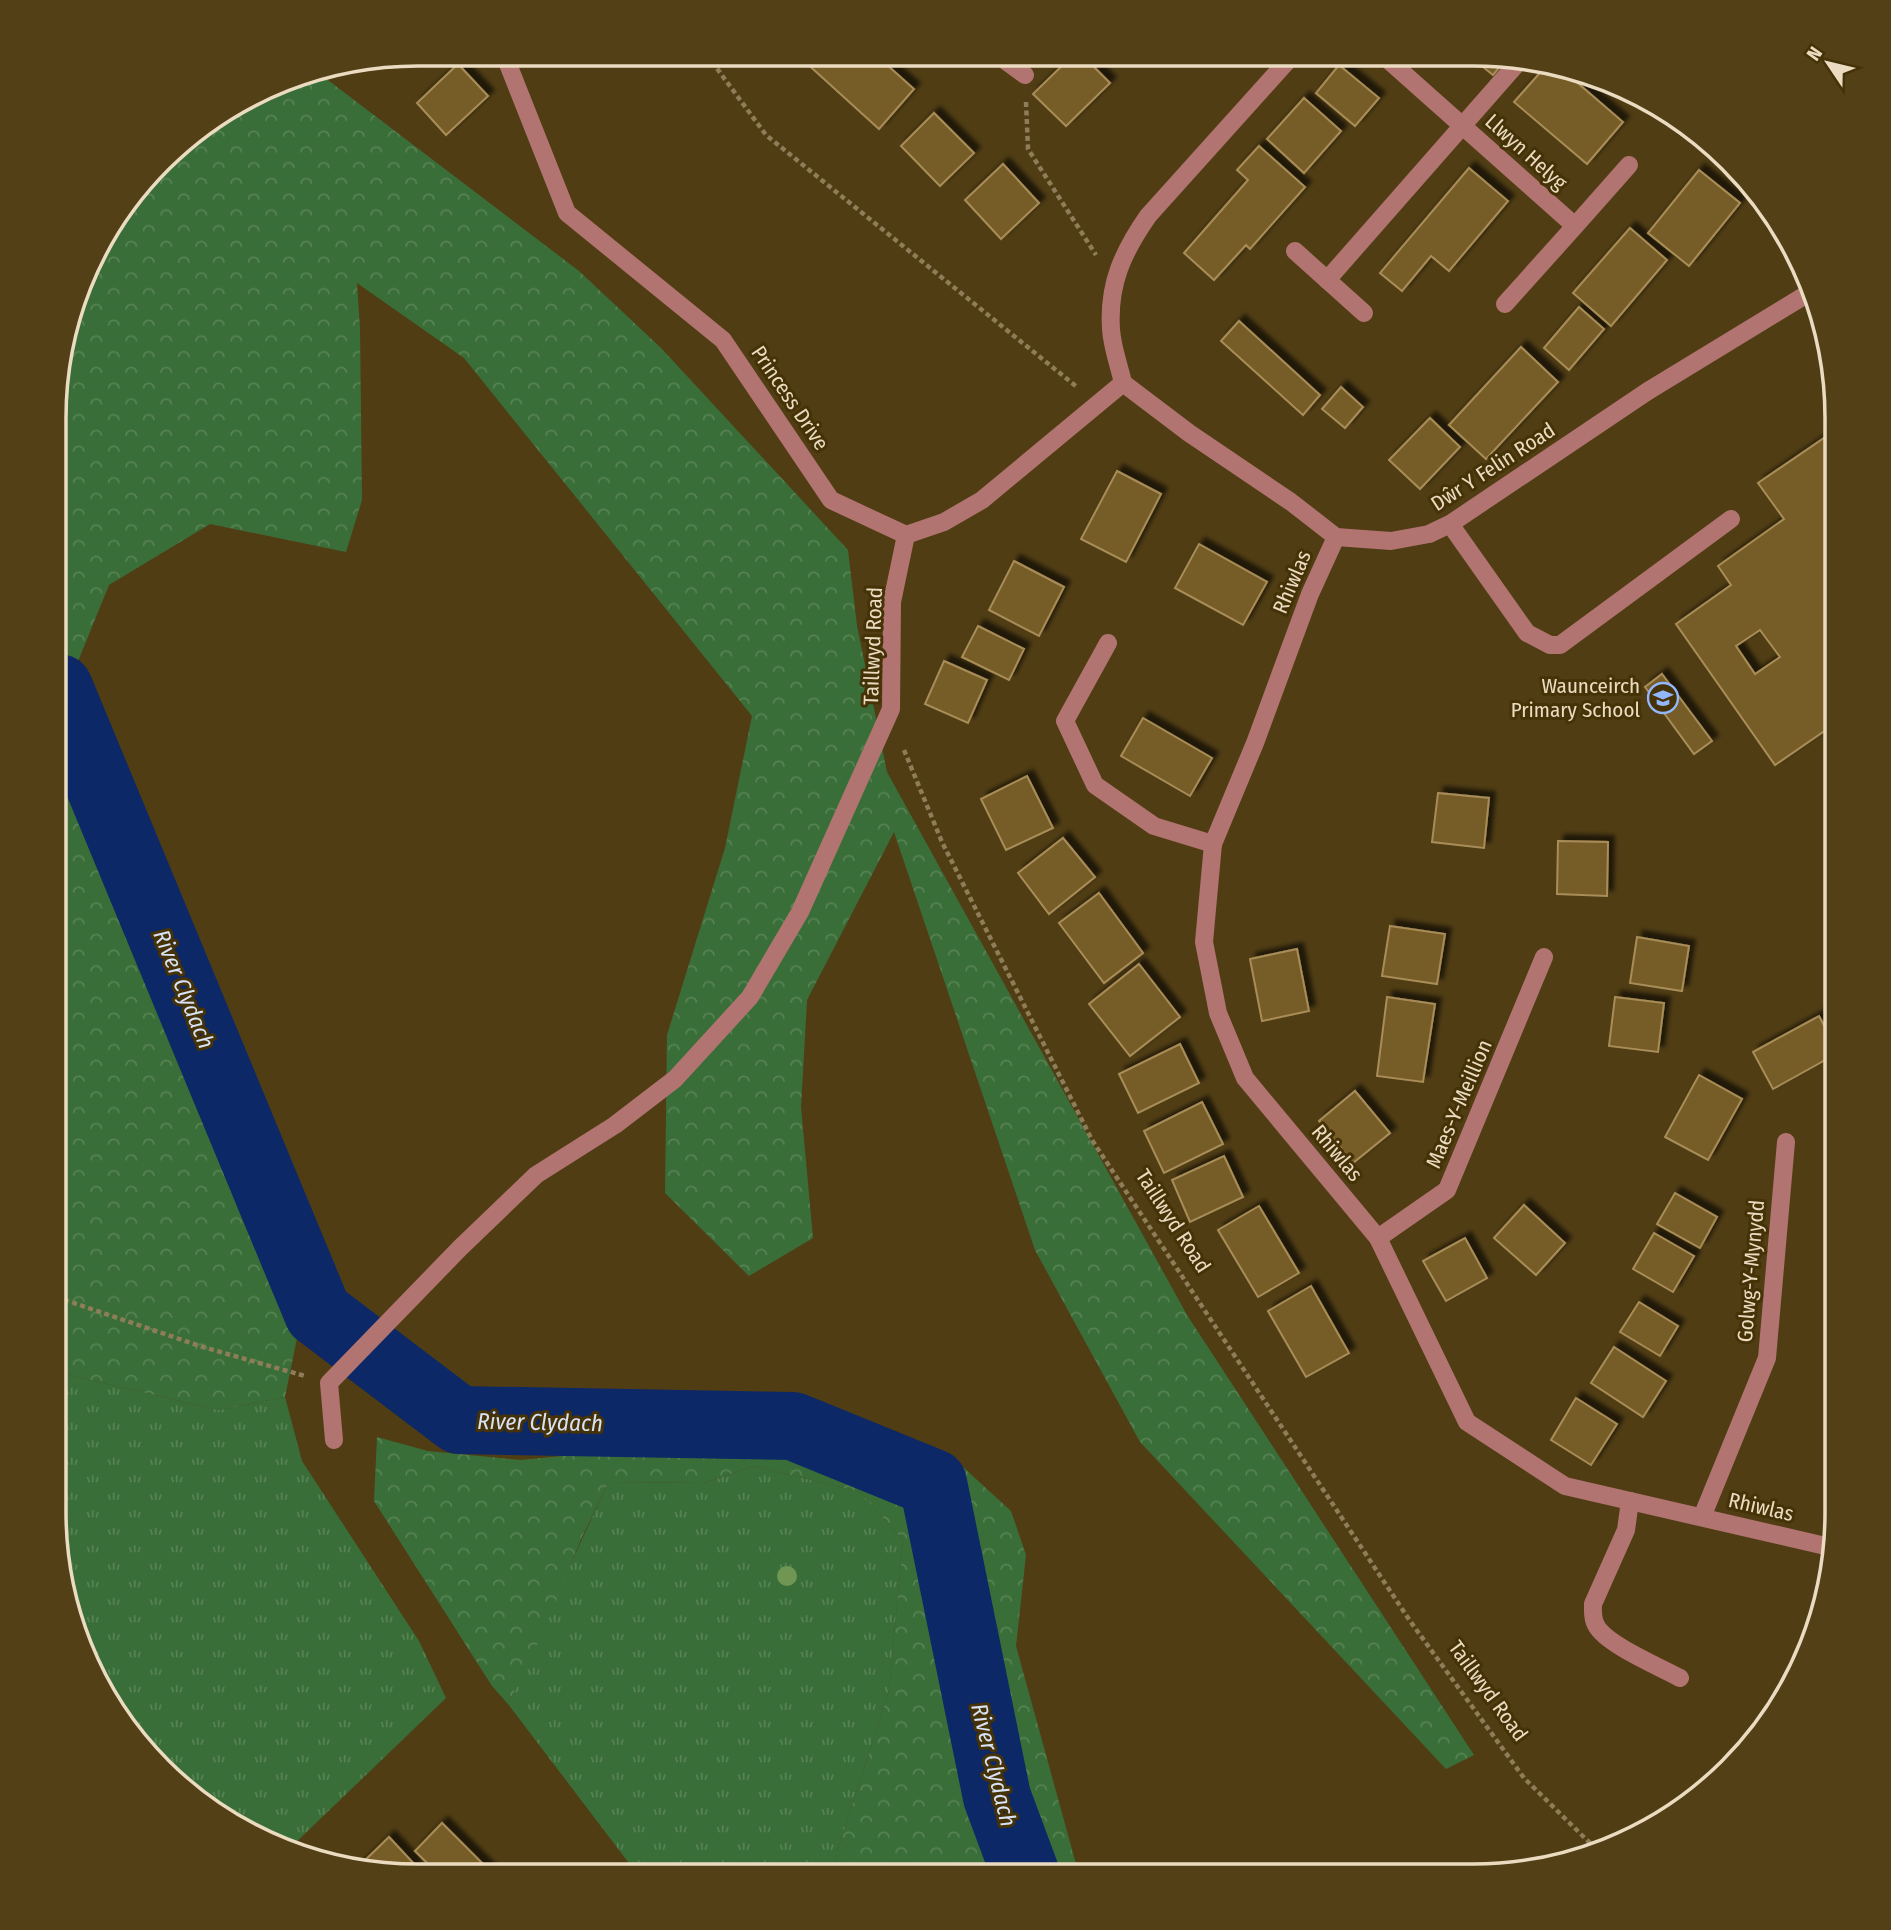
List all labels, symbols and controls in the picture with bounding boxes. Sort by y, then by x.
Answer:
north arrow [1793,28,1863,98]
text: N [1802,42,1827,65]
street label: Llwyn Helyg [1480,108,1572,196]
street label: Princess Drive [746,341,834,455]
street label: Dŵr Y Felin Road [1426,417,1560,517]
street label: Rhiwlas [1267,546,1317,618]
street label: Taillwyd Road [858,587,888,705]
place label: Waunceirch Primary School [1511,673,1640,723]
school or university icon: Waunceirch Primary School [1646,681,1680,715]
water label: River Clydach [147,925,221,1053]
street label: Maes-Y-Meillion [1420,1036,1498,1172]
street label: Rhiwlas [1306,1119,1368,1187]
street label: Taillwyd Road [1130,1164,1216,1278]
street label: Golwg-Y-Mynydd [1732,1199,1770,1343]
water label: River Clydach [477,1407,603,1437]
street label: Rhiwlas [1726,1487,1796,1527]
street label: Taillwyd Road [1443,1636,1533,1746]
water label: River Clydach [965,1701,1023,1829]

